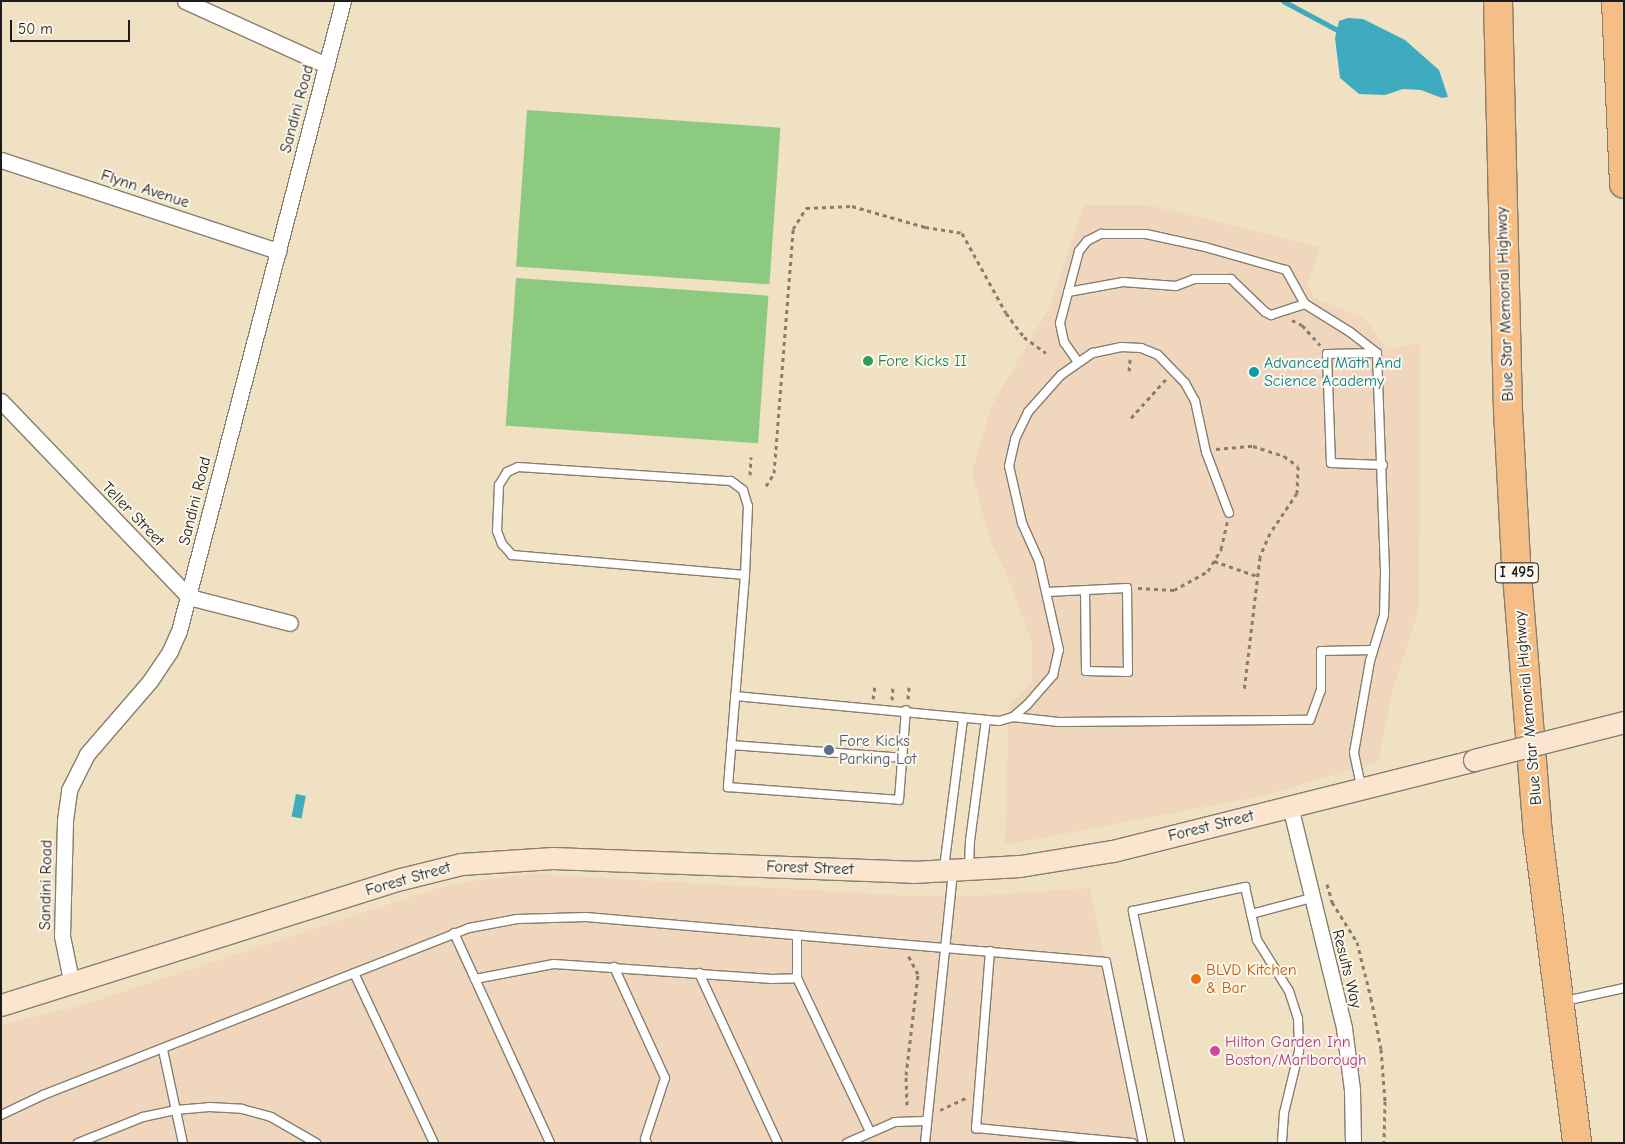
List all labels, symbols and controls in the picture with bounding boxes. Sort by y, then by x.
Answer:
scale bar [12,10,132,42]
text: 50 m [18,20,53,38]
street label: Sandini Road [276,63,318,155]
street label: Flynn Avenue [98,166,192,212]
street label: Blue Star Memorial Highway [1492,206,1518,402]
place label: Fore Kicks II [878,351,967,371]
place label: Advanced Math And Science Academy [1264,353,1402,391]
marker: Fore Kicks II [862,355,874,367]
marker: Advanced Math And Science Academy [1248,366,1260,378]
street label: Sandini Road [175,455,215,547]
street label: Teller Street [98,478,168,550]
road number: I 495 [1494,560,1540,586]
street label: Blue Star Memorial Highway [1510,610,1546,806]
place label: Fore Kicks Parking Lot [839,731,917,769]
marker: Fore Kicks Parking Lot [823,744,835,756]
street label: Forest Street [1166,806,1256,846]
street label: Sandini Road [36,840,56,930]
street label: Forest Street [766,857,854,879]
street label: Forest Street [363,858,453,900]
street label: Results Way [1328,928,1366,1010]
place label: BLVD Kitchen & Bar [1206,960,1297,998]
marker: BLVD Kitchen & Bar [1190,973,1202,985]
place label: Hilton Garden Inn Boston/Marlborough [1225,1032,1367,1070]
marker: Hilton Garden Inn Boston/Marlborough [1209,1045,1221,1057]

